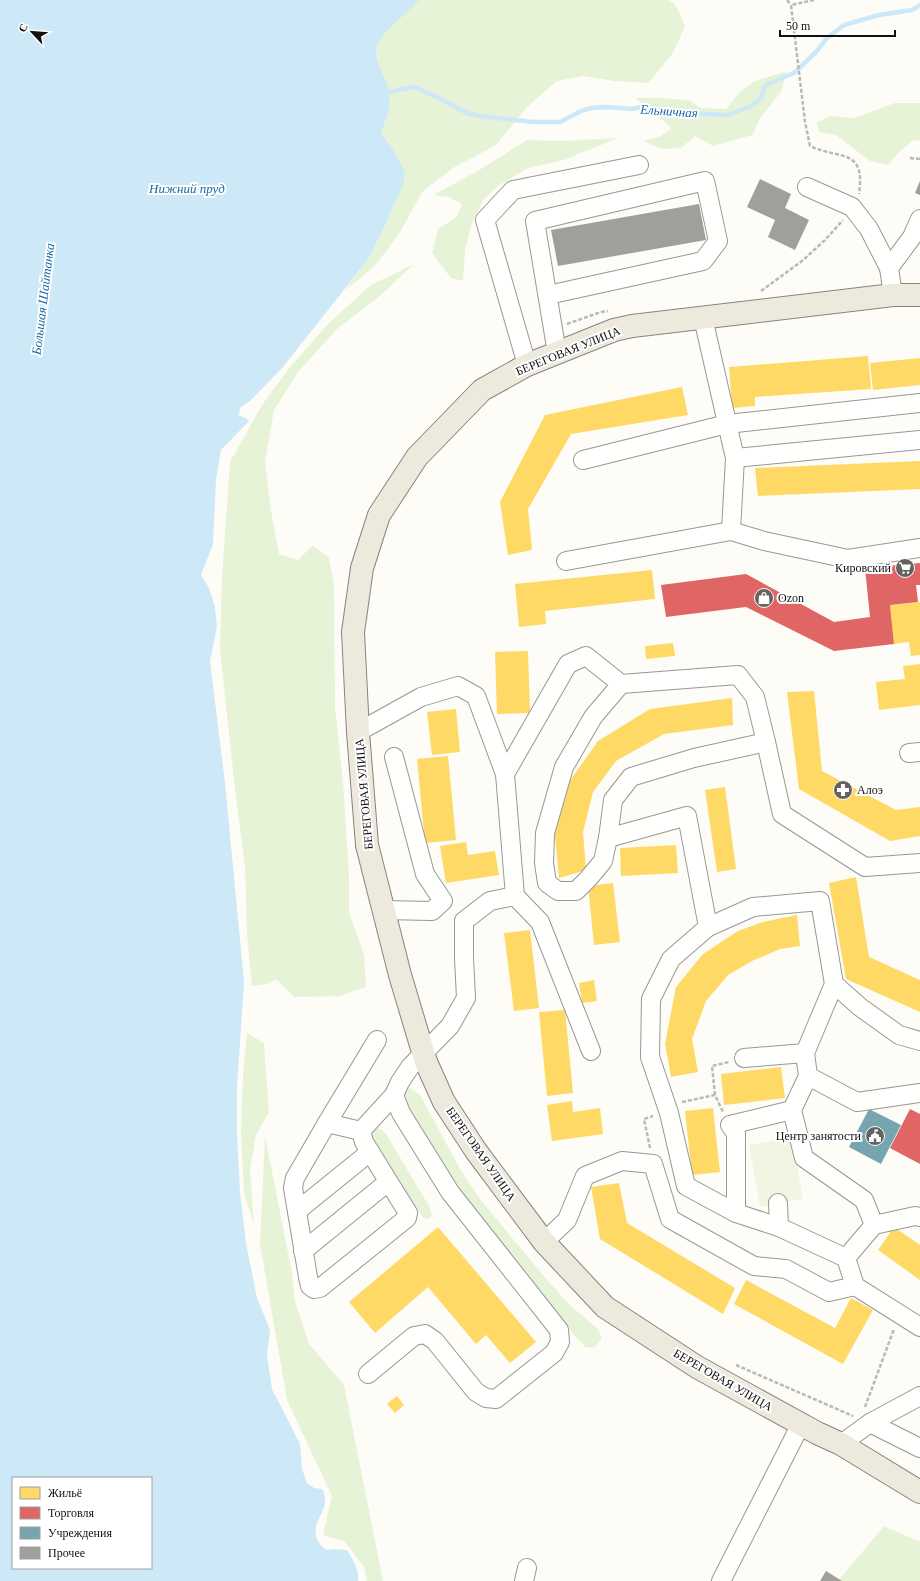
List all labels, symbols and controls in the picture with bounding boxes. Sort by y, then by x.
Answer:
north arrow [12,12,52,52]
scale bar [780,12,895,38]
text: 50 m [786,19,811,33]
text: С [16,21,30,34]
water label: Ельничная [639,101,698,120]
water label: Нижний пруд [148,181,225,196]
water label: Большая Шайтанка [29,242,57,357]
street label: БЕРЕГОВАЯ УЛИЦА [514,323,623,378]
supermarket icon: Кировский [894,557,916,579]
place label: Кировский [835,561,892,575]
shop icon: Ozon [753,587,775,609]
place label: Ozon [778,591,804,605]
street label: БЕРЕГОВАЯ УЛИЦА [352,737,376,850]
pharmacy icon: Алоэ [832,779,854,801]
place label: Алоэ [857,783,883,797]
street label: БЕРЕГОВАЯ УЛИЦА [443,1104,519,1204]
public building icon: Центр занятости [864,1125,886,1147]
place label: Центр занятости [776,1129,862,1143]
street label: БЕРЕГОВАЯ УЛИЦА [671,1346,775,1414]
legend [12,1477,152,1569]
text: Жильё [48,1486,82,1500]
text: Торговля [48,1506,95,1520]
text: Учреждения [48,1526,112,1540]
text: Прочее [48,1546,85,1560]

